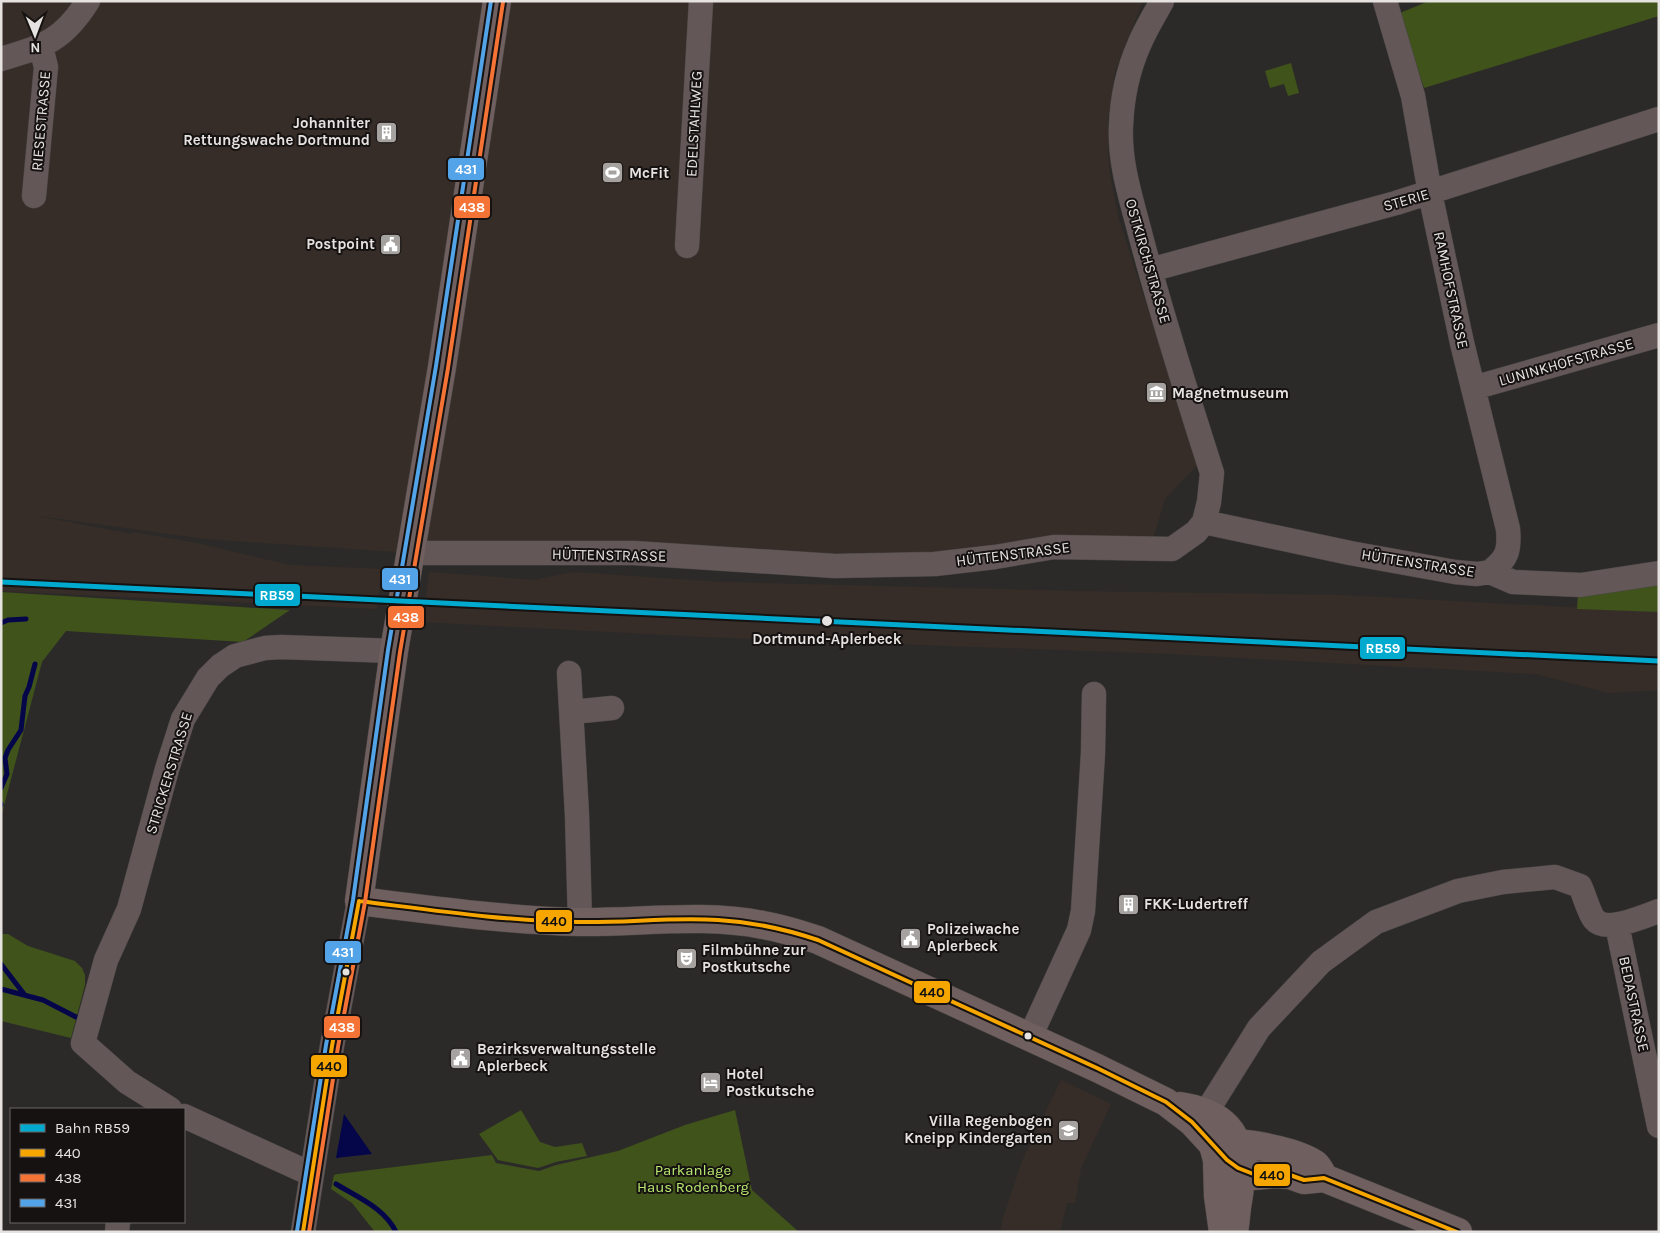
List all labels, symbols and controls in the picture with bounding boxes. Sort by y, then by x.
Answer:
north arrow [10,10,60,60]
text: N [30,39,40,56]
street label: RIESESTRASSE [28,70,54,172]
street label: EDELSTAHLWEG [682,70,706,178]
place label: Johanniter Rettungswache Dortmund [183,114,370,149]
building icon: Johanniter Rettungswache Dortmund [374,120,398,144]
line badge: 431 [447,157,485,181]
text: 431 [455,161,477,178]
sports icon: McFit [601,161,625,185]
place label: McFit [629,164,669,182]
street label: STERIE [1381,185,1431,215]
line badge: 438 [453,195,491,219]
street label: OSTKIRCHSTRASSE [1122,197,1174,325]
text: 438 [459,199,485,216]
street label: RAMHOFSTRASSE [1430,230,1472,350]
public building icon: Postpoint [379,232,403,256]
place label: Postpoint [306,235,375,253]
street label: LUNINKHOFSTRASSE [1497,334,1635,390]
museum icon: Magnetmuseum [1144,381,1168,405]
place label: Magnetmuseum [1172,384,1289,402]
street label: HÜTTENSTRASSE [955,538,1071,570]
street label: HÜTTENSTRASSE [552,545,666,565]
street label: HÜTTENSTRASSE [1360,545,1476,581]
line badge: 431 [381,567,419,591]
text: 431 [389,571,411,588]
line badge: RB59 [254,583,301,607]
text: RB59 [260,587,294,604]
line badge: 438 [387,605,425,629]
text: 438 [393,609,419,626]
marker: Dortmund-Aplerbeck [820,614,834,628]
place label: Dortmund-Aplerbeck [752,630,902,648]
line badge: RB59 [1359,636,1406,660]
text: RB59 [1366,640,1400,657]
street label: STRICKERSTRASSE [142,710,196,836]
building icon: FKK-Ludertreff [1116,892,1140,916]
place label: FKK-Ludertreff [1144,895,1249,913]
line badge: 440 [535,909,573,933]
text: 440 [541,913,567,930]
place label: Polizeiwache Aplerbeck [927,920,1019,955]
public building icon: Polizeiwache Aplerbeck [899,926,923,950]
line badge: 431 [324,940,362,964]
place label: Filmbühne zur Postkutsche [702,941,806,976]
text: 431 [332,944,354,961]
theatre icon: Filmbühne zur Postkutsche [674,947,698,971]
street label: BEDASTRASSE [1615,955,1653,1053]
unlabelled marker [341,967,351,977]
line badge: 440 [913,980,951,1004]
text: 440 [919,984,945,1001]
line badge: 438 [323,1015,361,1039]
text: 438 [329,1019,355,1036]
unlabelled marker [1023,1031,1033,1041]
place label: Bezirksverwaltungsstelle Aplerbeck [477,1040,656,1075]
public building icon: Bezirksverwaltungsstelle Aplerbeck [449,1046,473,1070]
line badge: 440 [310,1054,348,1078]
text: 440 [316,1058,342,1075]
place label: Hotel Postkutsche [726,1065,814,1100]
hotel icon: Hotel Postkutsche [698,1071,722,1095]
legend [10,1108,185,1223]
place label: Villa Regenbogen Kneipp Kindergarten [904,1112,1052,1147]
school or university icon: Villa Regenbogen Kneipp Kindergarten [1056,1118,1080,1142]
text: Bahn RB59 [55,1119,130,1137]
text: 440 [55,1144,81,1162]
park label: Parkanlage Haus Rodenberg [637,1161,750,1196]
line badge: 440 [1253,1163,1291,1187]
text: 440 [1259,1167,1285,1184]
text: 438 [55,1169,81,1187]
text: 431 [55,1194,77,1212]

